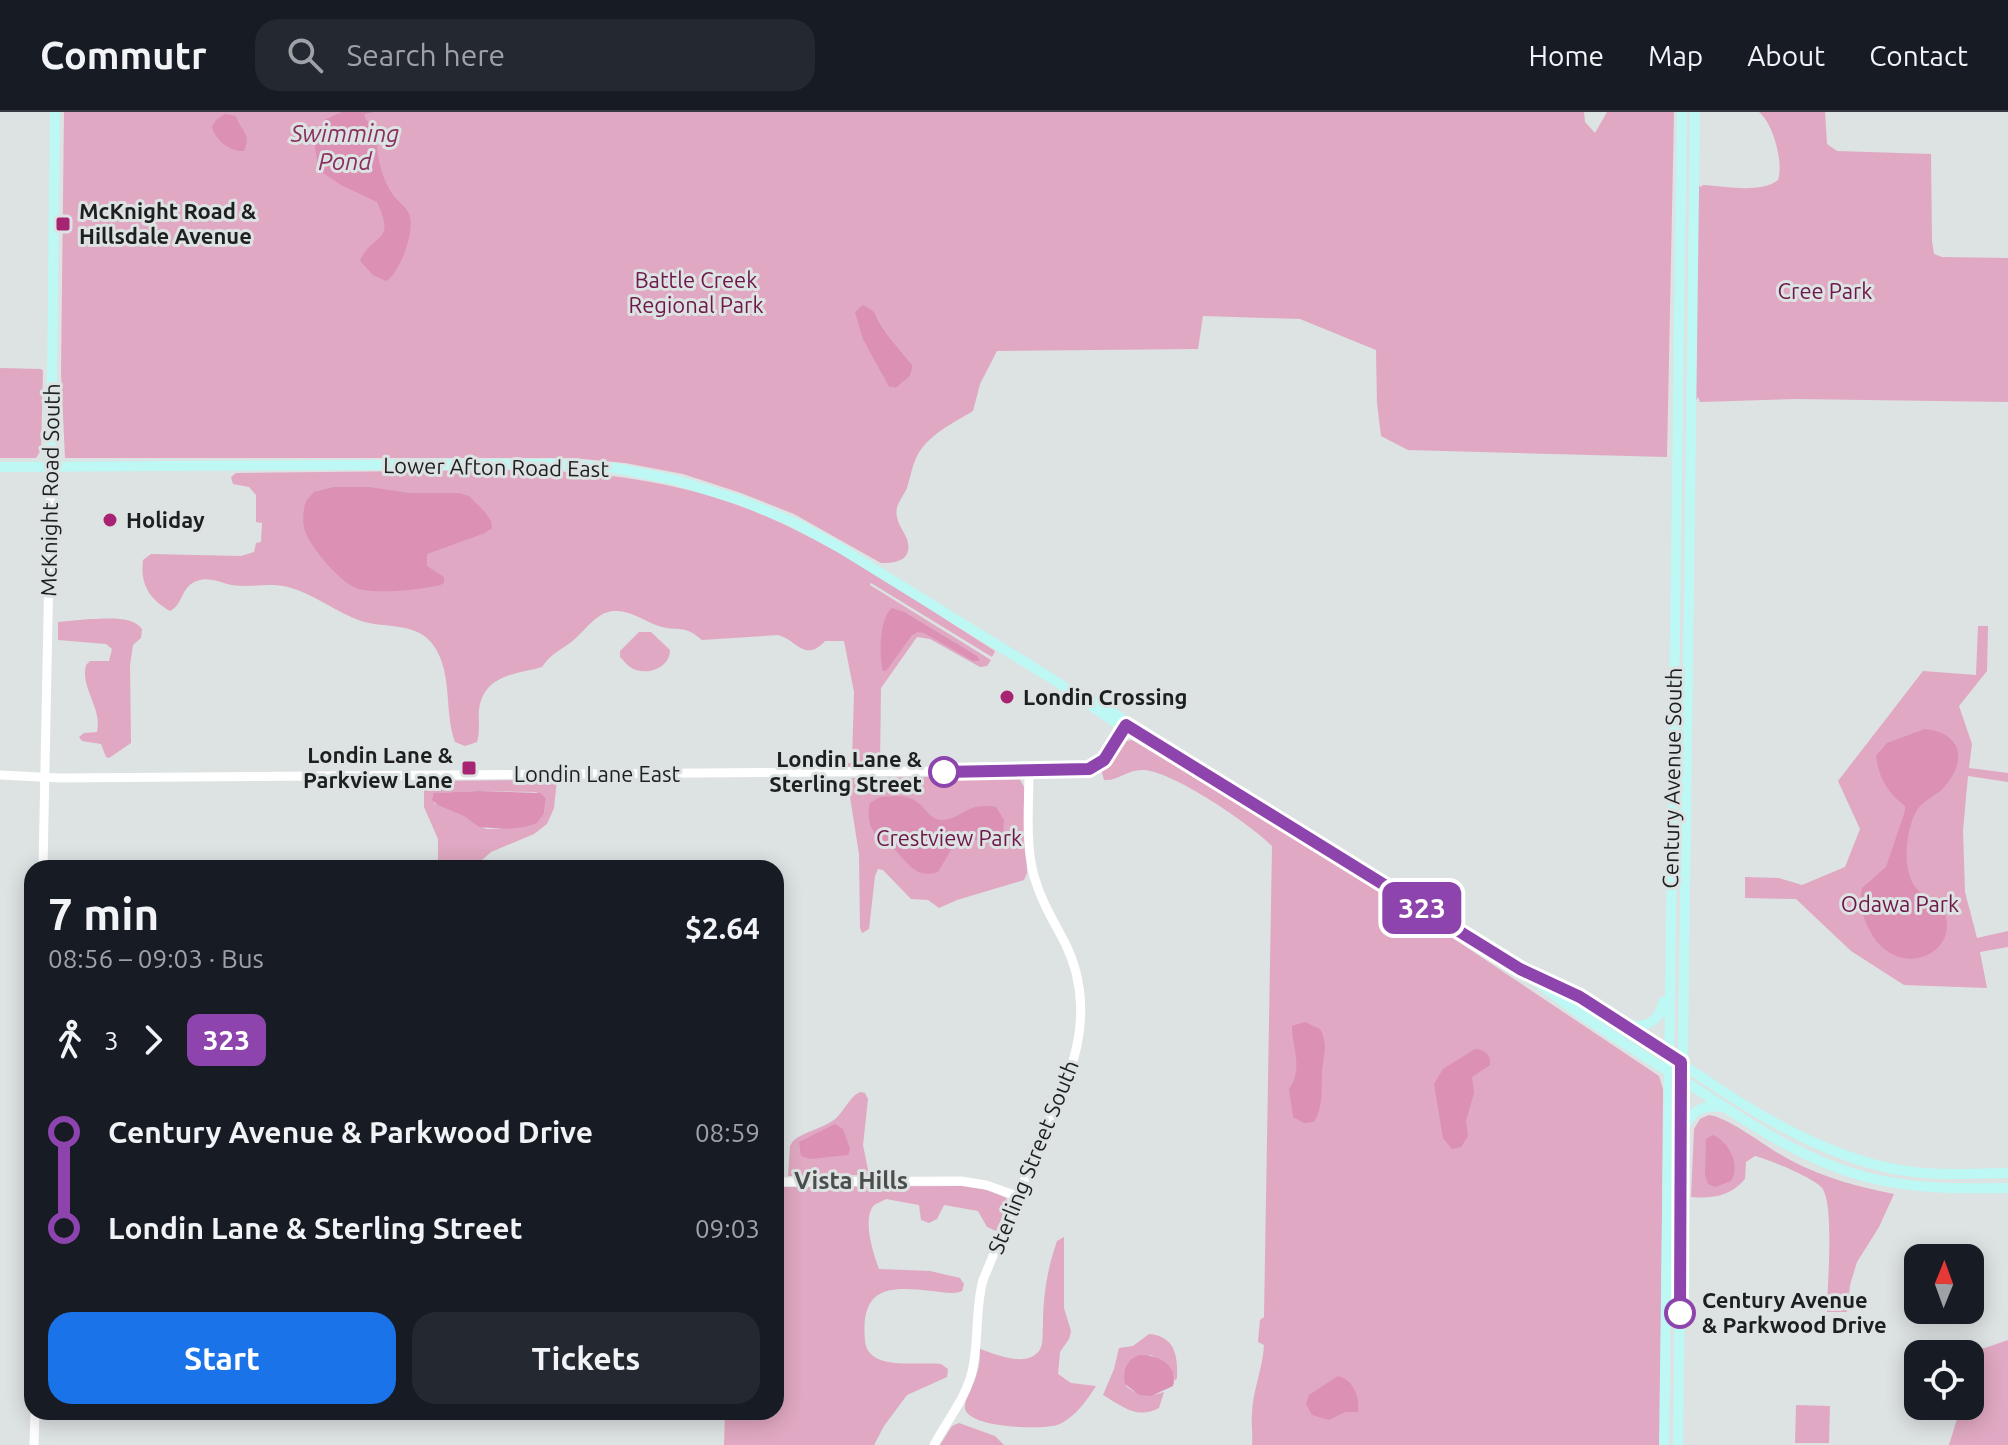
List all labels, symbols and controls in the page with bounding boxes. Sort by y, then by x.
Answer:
search box [255,19,815,91]
icon: search [283,33,327,77]
text: Commutr [40,34,207,76]
text: Search here [347,38,505,72]
text: Home [1529,40,1604,71]
text: Map [1648,40,1703,71]
text: About [1747,40,1825,71]
text: Contact [1869,40,1968,71]
water label: Swimming Pond [290,120,399,175]
place label: McKnight Road & Hillsdale Avenue [79,198,256,248]
marker: McKnight Road & Hillsdale Avenue [54,215,72,233]
park label: Battle Creek Regional Park [628,267,764,317]
park label: Cree Park [1778,278,1872,303]
street label: McKnight Road South [35,383,64,597]
street label: Lower Afton Road East [383,452,610,481]
place label: Holiday [126,507,205,532]
marker: Holiday [101,511,119,529]
street label: Century Avenue South [1657,667,1686,889]
place label: Londin Crossing [1023,684,1187,709]
marker: Londin Crossing [998,688,1016,706]
place label: Londin Lane & Parkview Lane [303,742,453,792]
place label: Londin Lane & Sterling Street [769,746,922,796]
marker: Londin Lane & Sterling Street [929,757,959,787]
marker: Londin Lane & Parkview Lane [460,759,478,777]
street label: Londin Lane East [514,761,681,786]
park label: Crestview Park [876,825,1022,850]
line badge: 323 [1376,882,1468,934]
text: 7 min [48,889,159,938]
park label: Odawa Park [1841,891,1959,916]
text: 323 [1398,892,1446,923]
text: $2.64 [685,911,760,945]
text: 08:56 – 09:03 · Bus [48,944,264,973]
icon: walk [48,1018,92,1062]
icon: forward [131,1018,175,1062]
text: 323 [203,1024,250,1055]
text: 3 [104,1026,119,1055]
street label: Sterling Street South [982,1056,1083,1257]
text: Century Avenue & Parkwood Drive [108,1115,593,1149]
text: 08:59 [695,1118,760,1147]
district label: Vista Hills [794,1167,908,1194]
text: Londin Lane & Sterling Street [108,1211,522,1245]
text: 09:03 [695,1214,760,1243]
north arrow [1904,1244,1984,1324]
map controls [1904,1244,1984,1420]
place label: Century Avenue & Parkwood Drive [1702,1287,1887,1337]
marker: Century Avenue & Parkwood Drive [1665,1298,1695,1328]
button: Start [48,1312,396,1404]
button: Tickets [412,1312,760,1404]
button: locate [1904,1340,1984,1420]

